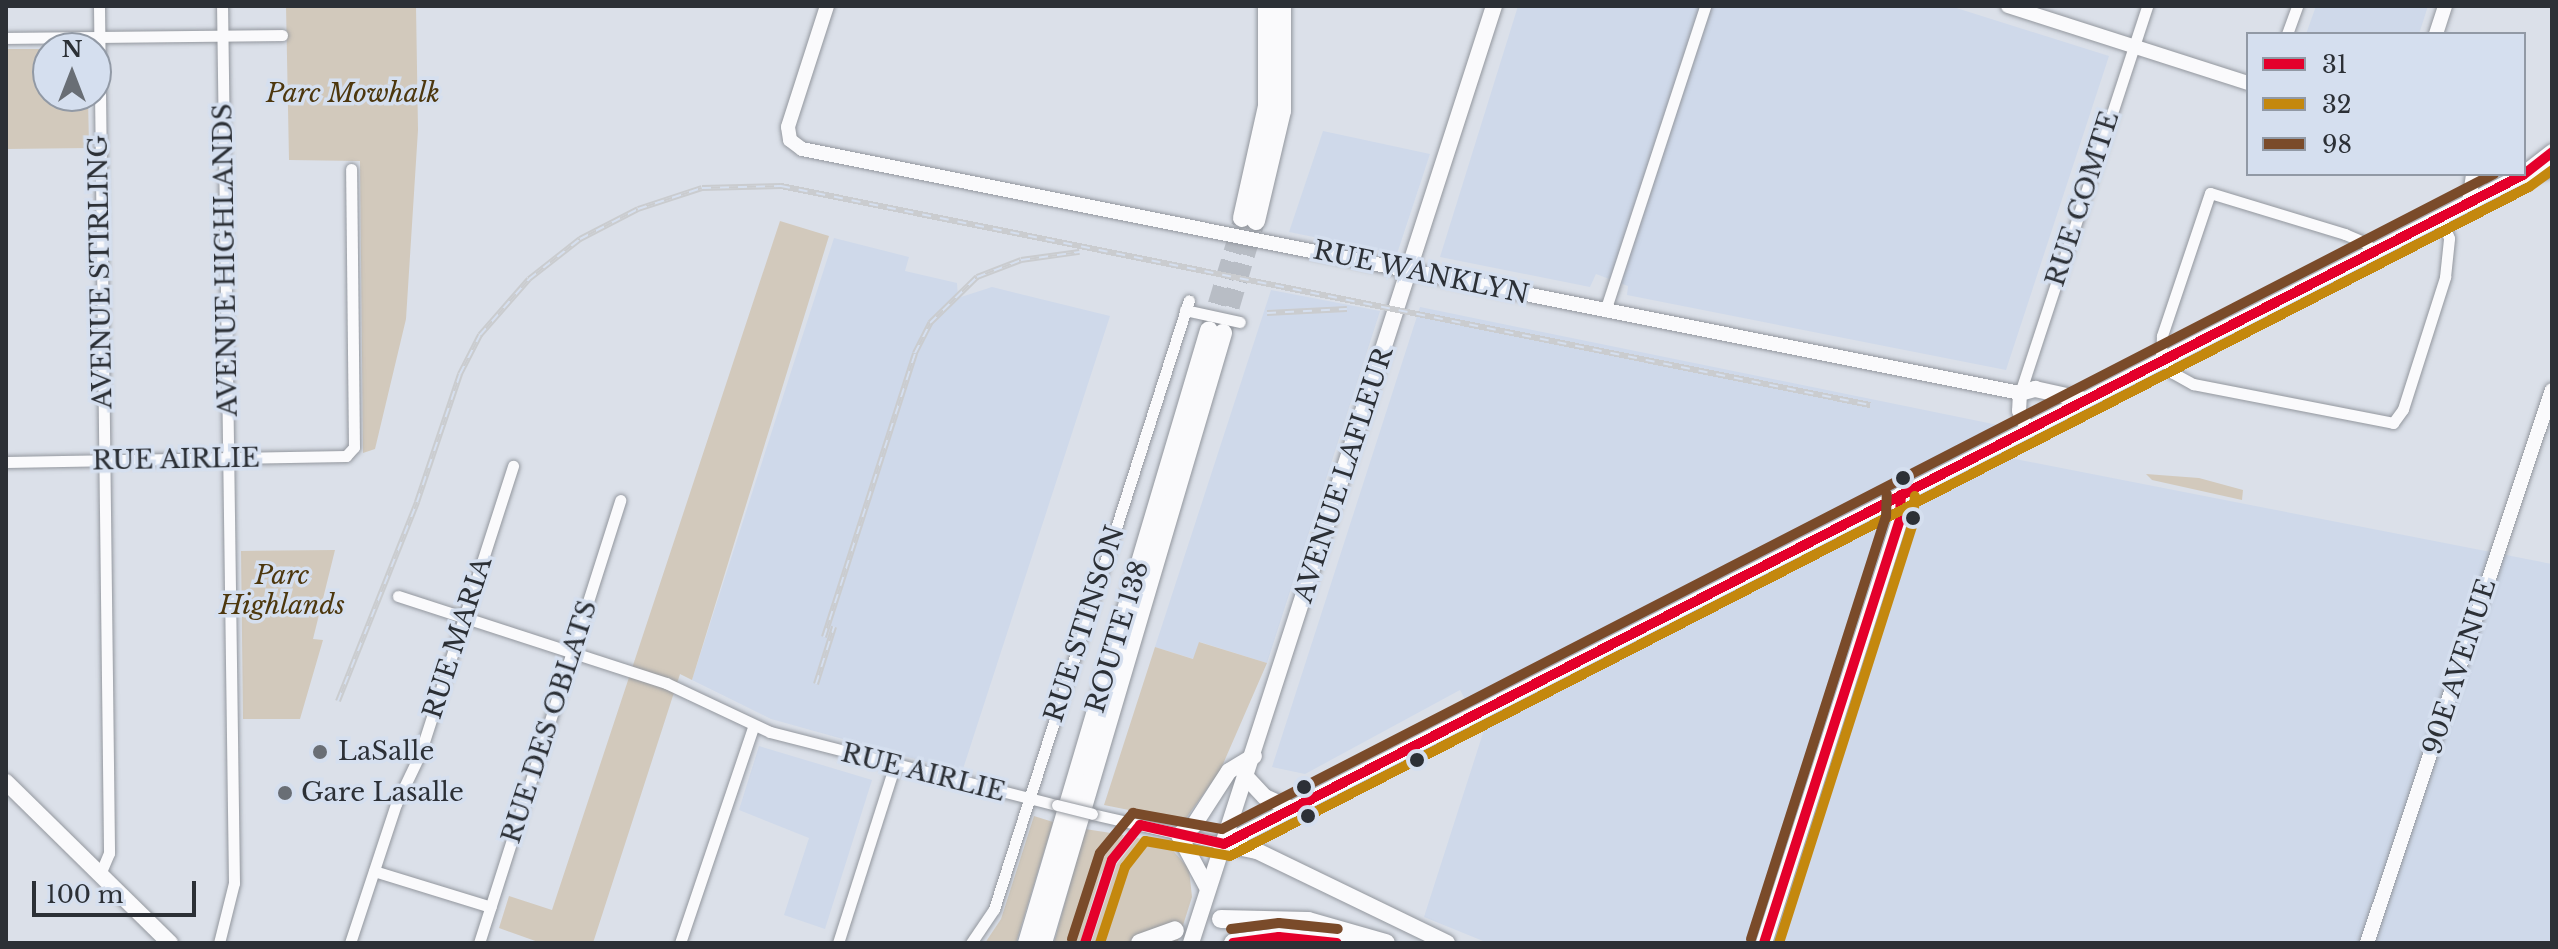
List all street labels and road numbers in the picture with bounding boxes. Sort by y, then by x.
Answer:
street label: AVENUE HIGHLANDS [208,103,244,417]
street label: RUE COMTE [2040,108,2126,290]
street label: AVENUE STIRLING [83,135,119,409]
street label: RUE WANKLYN [1310,235,1532,311]
street label: AVENUE LAFLEUR [1288,343,1400,607]
street label: RUE AIRLIE [91,443,261,477]
street label: RUE STINSON [1039,522,1131,726]
street label: RUE MARIA [417,553,499,723]
street label: ROUTE 138 [1080,557,1156,717]
street label: 90E AVENUE [2417,575,2503,759]
street label: RUE DES OBLATS [496,597,604,847]
street label: RUE AIRLIE [837,737,1009,809]

